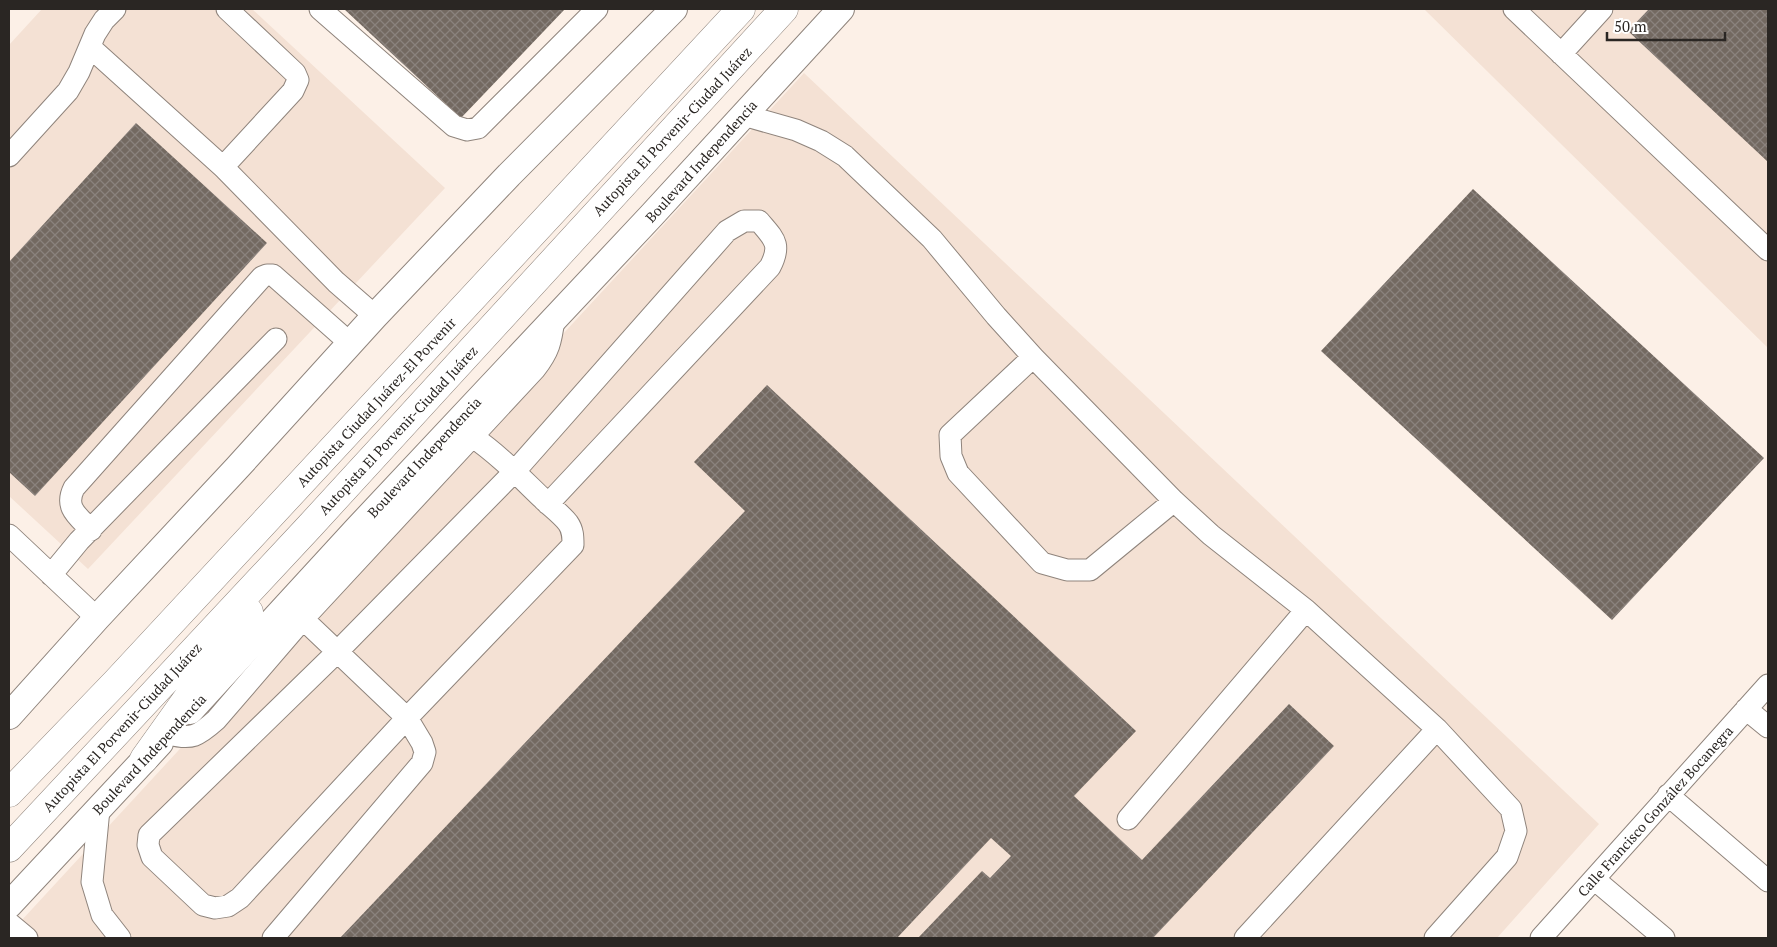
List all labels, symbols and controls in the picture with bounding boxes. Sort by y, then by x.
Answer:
scale bar [1607,10,1724,42]
text: 50 m [1614,16,1647,36]
street label: Autopista El Porvenir-Ciudad Juárez [588,42,756,220]
street label: Boulevard Independencia [641,96,761,226]
street label: Autopista Ciudad Juárez-El Porvenir [292,313,460,491]
street label: Autopista El Porvenir-Ciudad Juárez [314,341,482,519]
street label: Boulevard Independencia [363,393,485,521]
street label: Autopista El Porvenir-Ciudad Juárez [38,638,206,816]
street label: Boulevard Independencia [88,690,210,818]
street label: Calle Francisco González Bocanegra [1573,722,1737,900]

